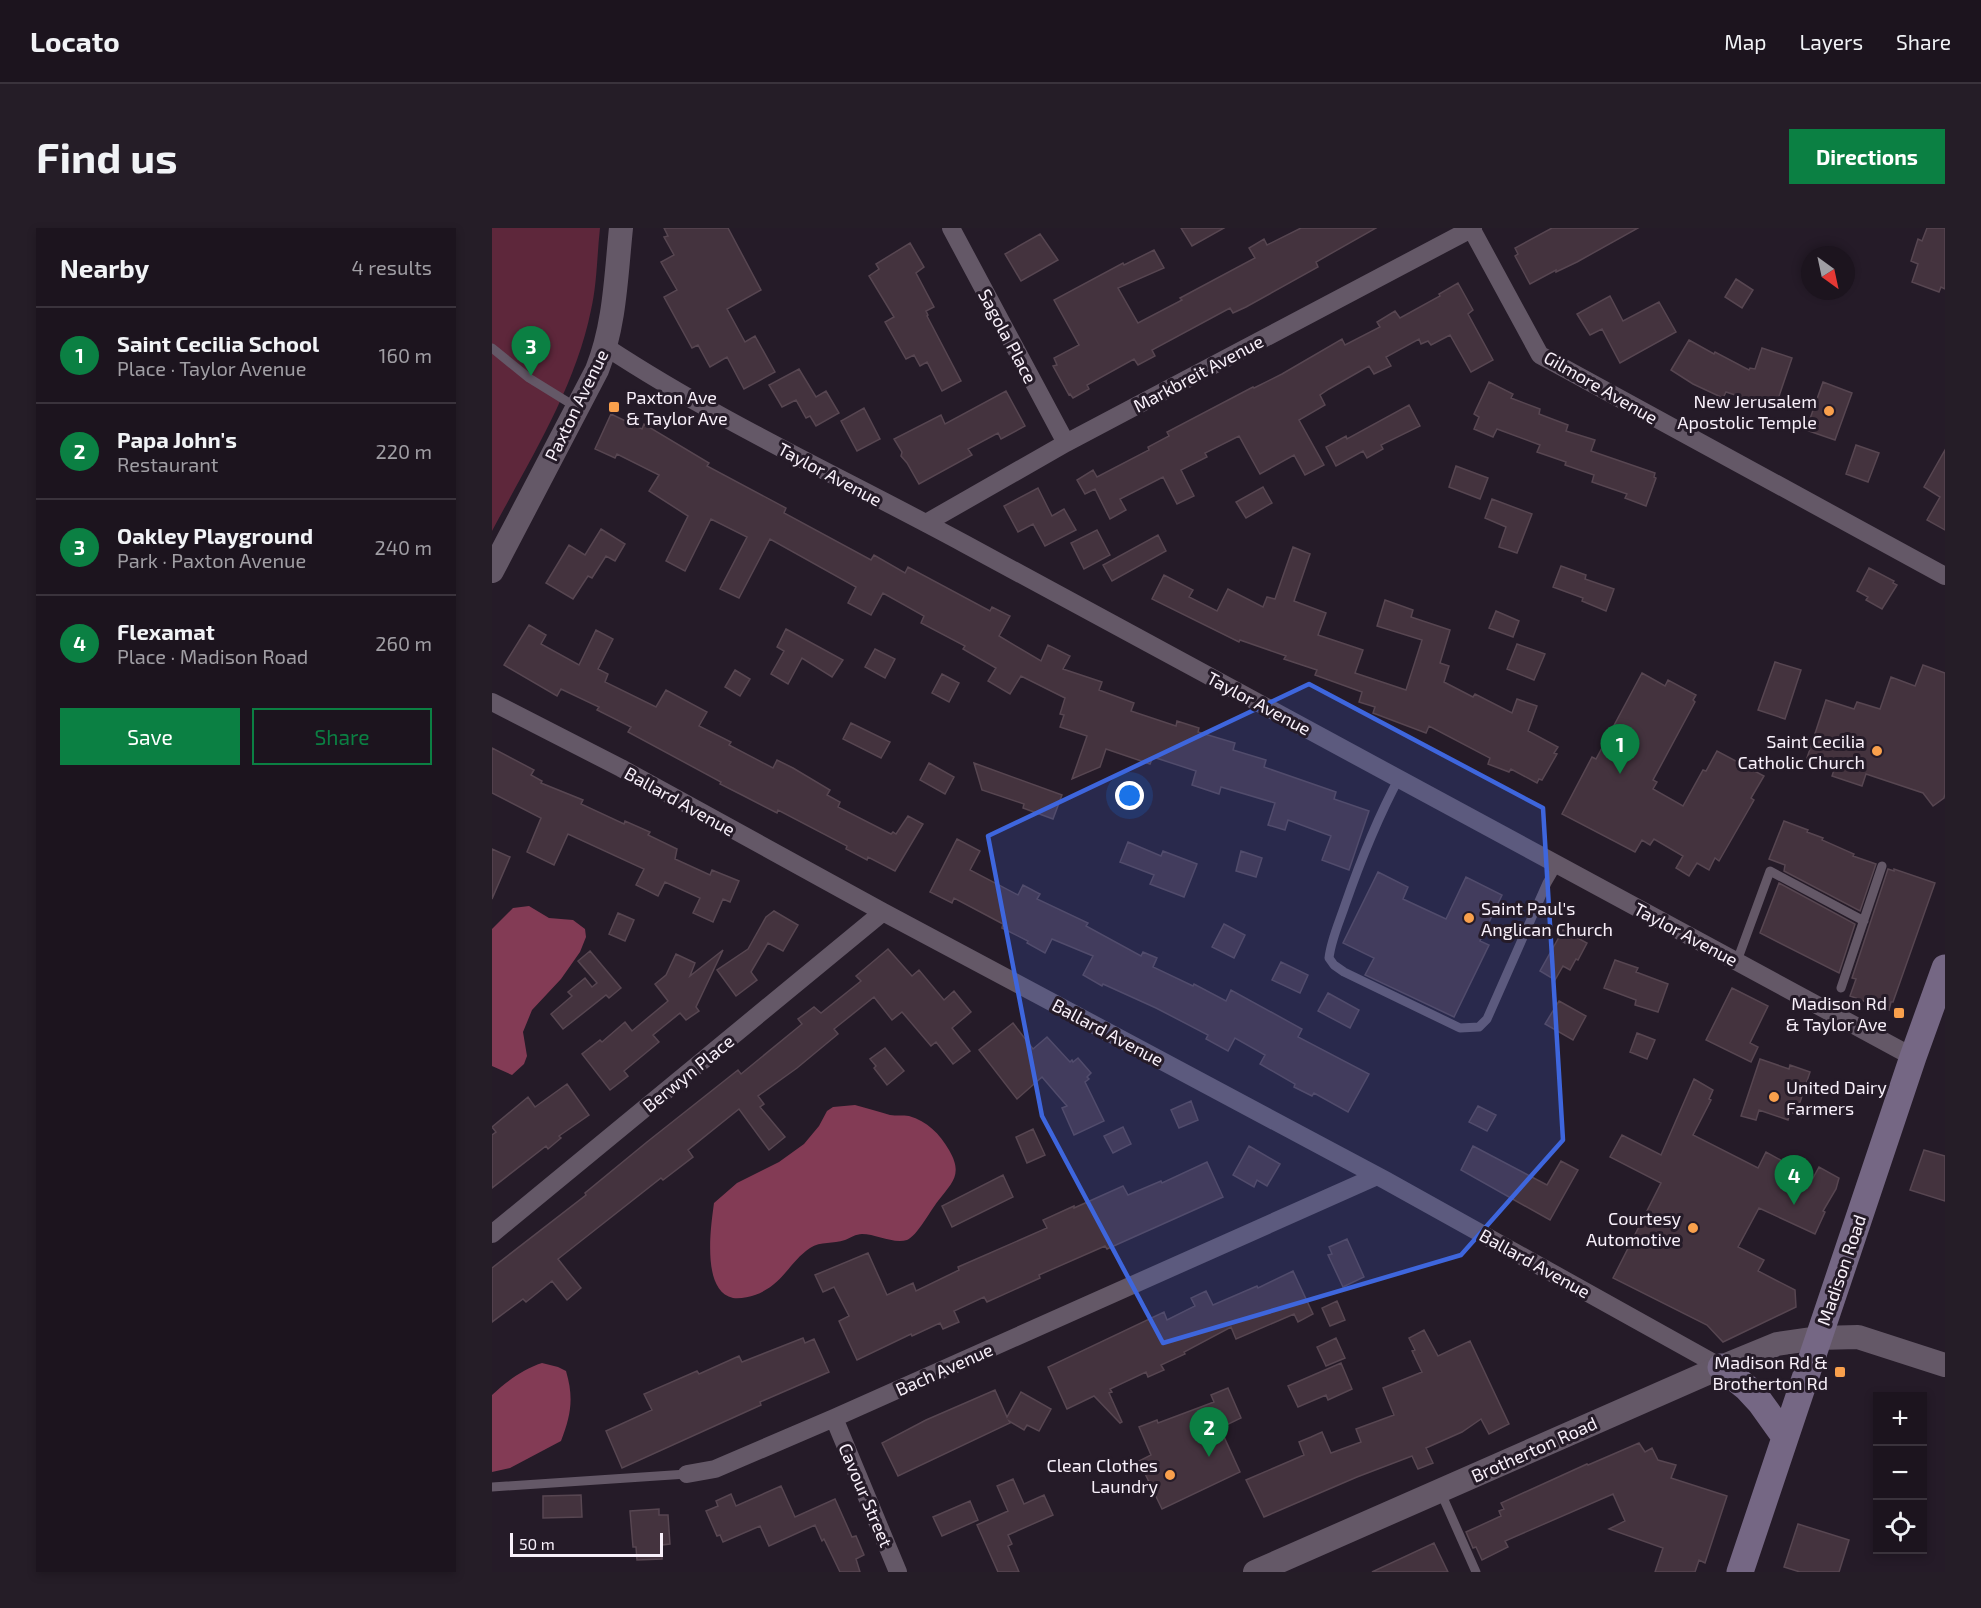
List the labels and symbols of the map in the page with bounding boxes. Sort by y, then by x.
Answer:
north arrow [1801,246,1855,300]
street label: Sagola Place [974,285,1042,387]
pin: 3 [512,326,550,376]
street label: Markbreit Avenue [1129,329,1267,417]
street label: Paxton Avenue [540,346,612,464]
street label: Gilmore Avenue [1540,346,1662,428]
place label: Paxton Ave & Taylor Ave [626,386,728,429]
place label: New Jerusalem Apostolic Temple [1677,390,1817,433]
marker: Paxton Ave & Taylor Ave [607,400,621,414]
marker: New Jerusalem Apostolic Temple [1822,404,1836,418]
street label: Taylor Avenue [774,437,886,511]
street label: Taylor Avenue [1203,666,1315,740]
pin: 1 [1600,724,1640,774]
place label: Saint Cecilia Catholic Church [1737,730,1865,773]
marker: Saint Cecilia Catholic Church [1870,744,1884,758]
street label: Ballard Avenue [621,762,739,840]
your location [1115,781,1144,810]
place label: Saint Paul's Anglican Church [1481,897,1613,940]
street label: Taylor Avenue [1630,897,1742,971]
marker: Saint Paul's Anglican Church [1462,911,1476,925]
place label: Madison Rd & Taylor Ave [1785,992,1887,1035]
street label: Ballard Avenue [1049,993,1167,1071]
marker: Madison Rd & Taylor Ave [1892,1006,1906,1020]
street label: Berwyn Place [638,1030,738,1116]
place label: United Dairy Farmers [1786,1076,1887,1119]
marker: United Dairy Farmers [1767,1090,1781,1104]
pin: 4 [1774,1156,1814,1205]
place label: Courtesy Automotive [1586,1207,1681,1250]
street label: Madison Road [1812,1212,1870,1328]
marker: Courtesy Automotive [1686,1221,1700,1235]
street label: Ballard Avenue [1476,1224,1594,1302]
street label: Bach Avenue [892,1338,996,1400]
place label: Madison Rd & Brotherton Rd [1712,1351,1828,1394]
marker: Madison Rd & Brotherton Rd [1833,1365,1847,1379]
pin: 2 [1190,1408,1228,1457]
street label: Brotherton Road [1468,1411,1600,1487]
street label: Cavour Street [834,1440,898,1550]
place label: Clean Clothes Laundry [1046,1454,1158,1497]
marker: Clean Clothes Laundry [1163,1468,1177,1482]
scale bar [510,1530,663,1558]

